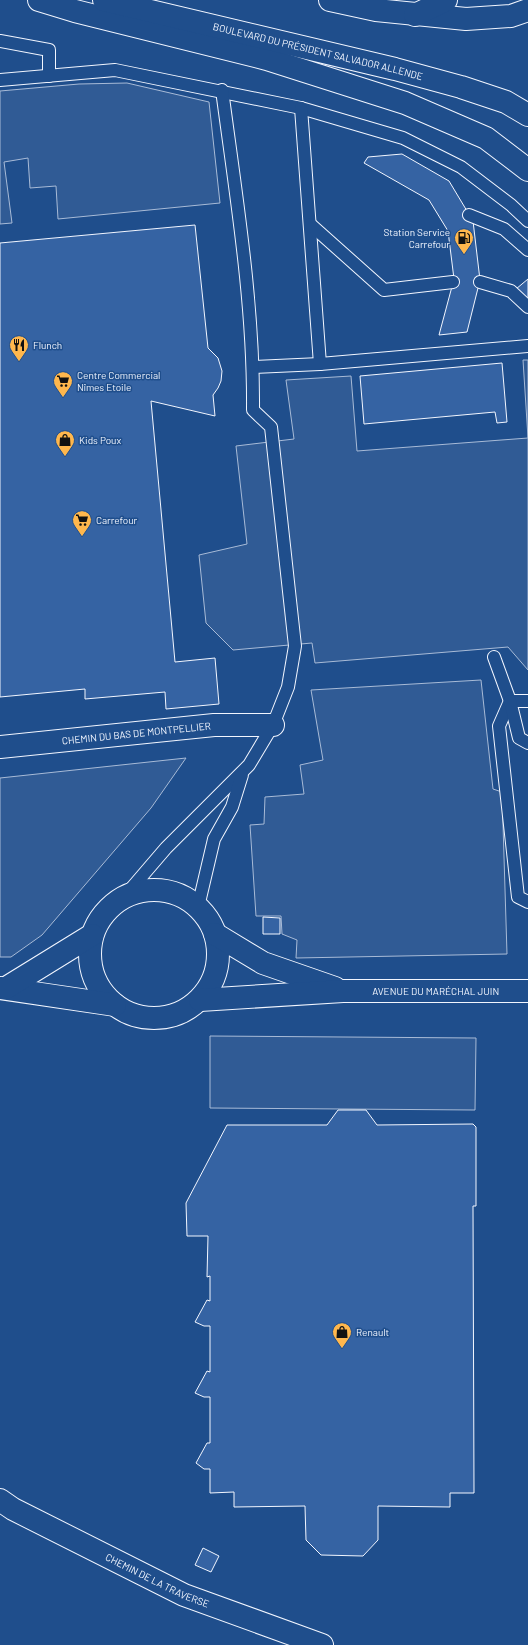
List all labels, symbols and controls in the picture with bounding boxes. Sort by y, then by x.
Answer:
street label: BOULEVARD DU PRÉSIDENT SALVADOR ALLENDE [212,20,424,82]
place label: Station Service Carrefour [384,226,450,250]
fuel station icon: Station Service Carrefour [453,227,475,255]
restaurant icon: Flunch [8,334,30,362]
place label: Flunch [33,339,62,351]
place label: Centre Commercial Nîmes Etoile [77,369,160,393]
supermarket icon: Centre Commercial Nîmes Etoile [52,370,74,398]
shop icon: Kids Poux [54,429,76,457]
place label: Kids Poux [79,434,121,446]
supermarket icon: Carrefour [71,509,93,537]
place label: Carrefour [96,514,137,526]
street label: CHEMIN DU BAS DE MONTPELLIER [61,719,211,747]
street label: AVENUE DU MARÉCHAL JUIN [372,985,499,997]
shop icon: Renault [331,1321,353,1349]
place label: Renault [356,1326,390,1338]
street label: CHEMIN DE LA TRAVERSE [104,1551,211,1610]

